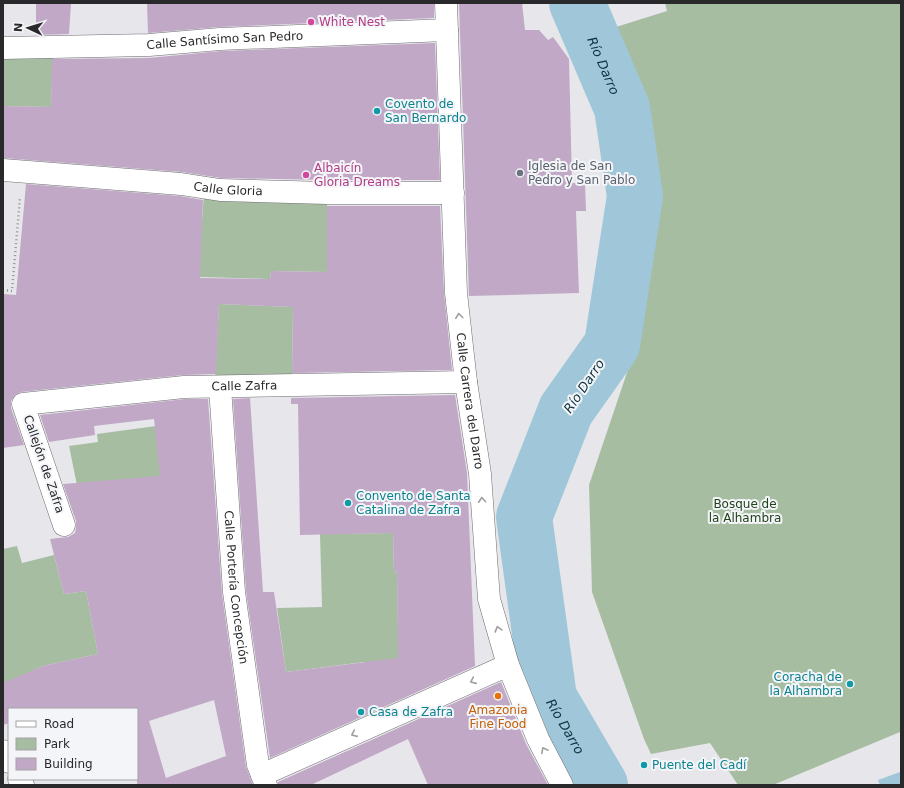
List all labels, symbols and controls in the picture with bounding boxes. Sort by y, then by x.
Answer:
north arrow [8,8,48,48]
place label: White Nest [319,15,385,29]
marker: White Nest [306,17,316,27]
text: N [12,22,25,32]
street label: Calle Santísimo San Pedro [146,29,303,52]
water label: Río Darro [585,34,623,97]
place label: Covento de San Bernardo [385,97,466,125]
marker: Covento de San Bernardo [372,106,382,116]
place label: Iglesia de San Pedro y San Pablo [528,159,635,187]
place label: Albaicín Gloria Dreams [314,161,400,189]
marker: Iglesia de San Pedro y San Pablo [515,168,525,178]
marker: Albaicín Gloria Dreams [301,170,311,180]
street label: Calle Gloria [193,179,263,198]
one-way arrow [454,313,463,319]
street label: Calle Carrera del Darro [453,332,486,470]
water label: Río Darro [561,356,607,416]
street label: Calle Zafra [211,378,277,394]
street label: Callejón de Zafra [21,413,67,515]
place label: Convento de Santa Catalina de Zafra [356,489,471,517]
one-way arrow [478,497,487,504]
park label: Bosque de la Alhambra [709,497,781,525]
marker: Convento de Santa Catalina de Zafra [343,498,353,508]
street label: Calle Portería Concepción [221,510,251,665]
one-way arrow [494,626,503,633]
place label: Coracha de la Alhambra [769,670,842,698]
one-way arrow [469,676,476,684]
marker: Coracha de la Alhambra [845,679,855,689]
marker: Amazonia Fine Food [493,691,503,701]
water label: Río Darro [544,696,588,757]
place label: Amazonia Fine Food [468,703,528,731]
place label: Casa de Zafra [369,705,453,719]
marker: Casa de Zafra [356,707,366,717]
legend [8,708,138,780]
text: Road [44,717,74,731]
one-way arrow [351,729,358,737]
text: Park [44,737,70,751]
one-way arrow [541,747,549,754]
text: Building [44,757,93,771]
place label: Puente del Cadí [652,758,747,772]
marker: Puente del Cadí [639,760,649,770]

